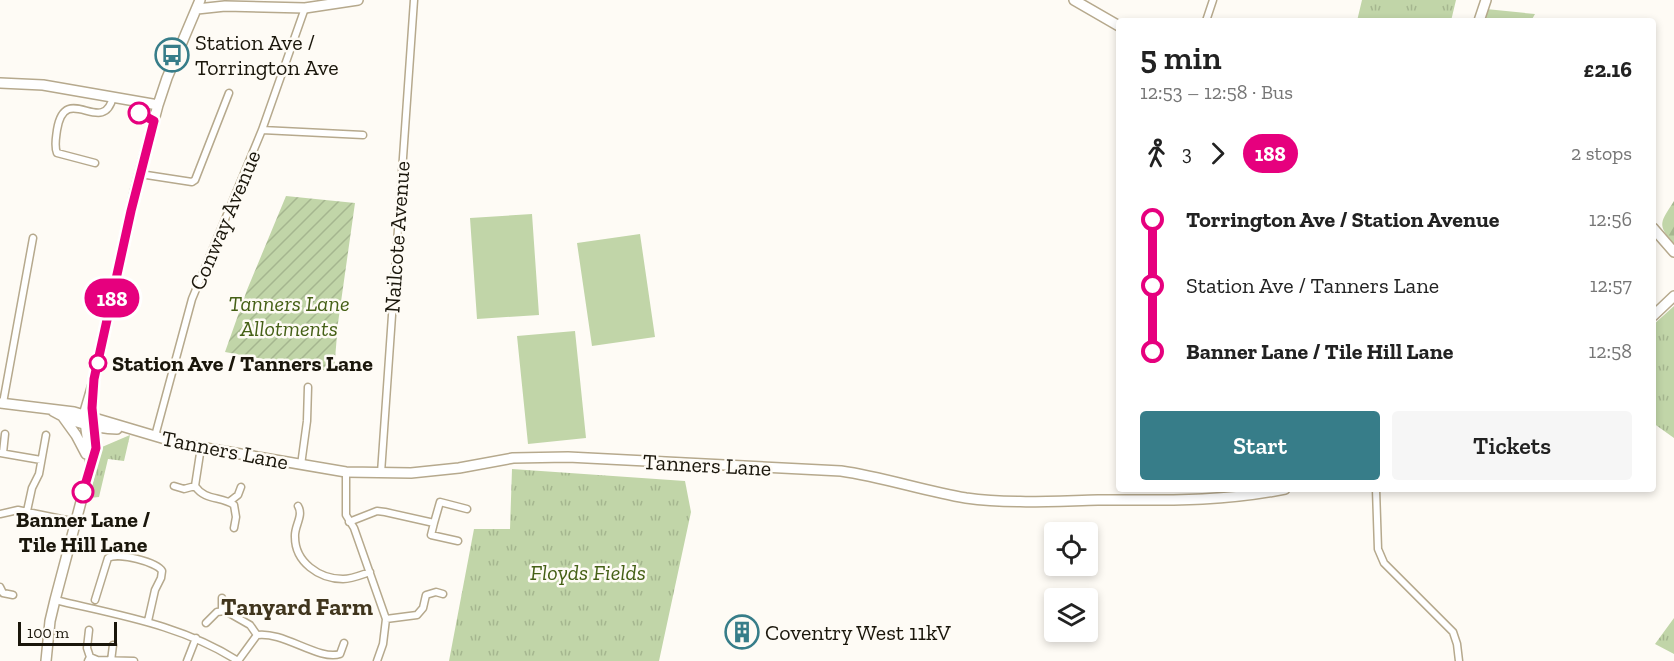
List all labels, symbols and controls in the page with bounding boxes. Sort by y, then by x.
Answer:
place label: Station Ave / Torrington Ave [195,29,339,81]
bus stop icon: Station Ave / Torrington Ave [154,37,190,73]
text: 5 min [1140,38,1221,77]
text: £2.16 [1584,56,1632,83]
text: 12:53 – 12:58 · Bus [1140,80,1293,104]
unlabelled marker [128,102,150,124]
icon: walk [1140,137,1173,170]
icon: forward [1201,137,1234,170]
text: 3 [1182,141,1192,165]
text: 188 [1255,141,1286,166]
text: 2 stops [1571,141,1632,165]
street label: Conway Avenue [183,146,267,294]
street label: Nailcote Avenue [378,160,416,314]
text: Torrington Ave / Station Avenue [1186,206,1499,233]
text: 12:56 [1589,207,1632,231]
text: Station Ave / Tanners Lane [1186,272,1439,299]
text: 12:57 [1590,273,1632,297]
line badge: 188 [78,278,146,318]
text: 188 [96,286,128,311]
park label: Tanners Lane Allotments [228,290,350,342]
text: Banner Lane / Tile Hill Lane [1186,338,1453,365]
text: 12:58 [1589,339,1632,363]
place label: Station Ave / Tanners Lane [112,350,373,377]
marker: Station Ave / Tanners Lane [89,354,107,372]
button: Start [1140,411,1380,480]
button: Tickets [1392,411,1632,480]
street label: Tanners Lane [159,424,291,476]
street label: Tanners Lane [642,448,772,482]
marker: Banner Lane / Tile Hill Lane [72,481,94,503]
place label: Banner Lane / Tile Hill Lane [16,506,150,558]
map controls [1044,522,1098,642]
button: locate [1044,522,1098,576]
park label: Floyds Fields [530,559,646,586]
button: layers [1044,588,1098,642]
district label: Tanyard Farm [221,592,373,621]
building icon: Coventry West 11kV [724,614,760,650]
scale bar [18,619,117,646]
place label: Coventry West 11kV [765,619,951,646]
text: 100 m [27,623,69,642]

